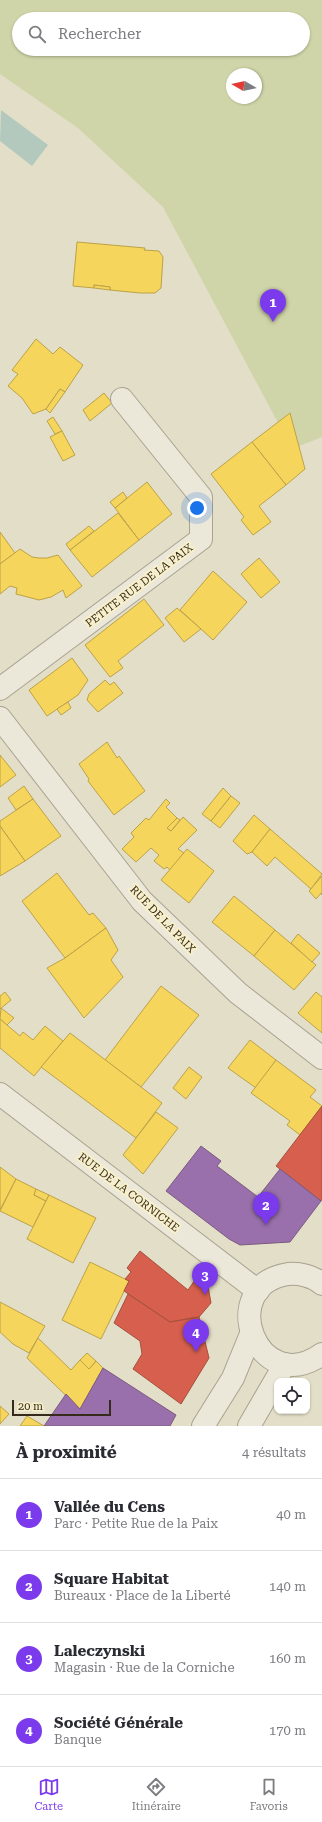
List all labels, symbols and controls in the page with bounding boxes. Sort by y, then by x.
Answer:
search box [12,12,310,56]
icon: search [26,23,48,45]
text: Rechercher [58,25,141,43]
north arrow [226,68,262,104]
pin: 1 [260,289,286,322]
your location [187,498,207,518]
street label: PETITE RUE DE LA PAIX [83,541,196,630]
street label: RUE DE LA PAIX [127,883,198,956]
street label: RUE DE LA CORNICHE [76,1150,182,1235]
pin: 2 [253,1192,279,1225]
pin: 3 [192,1262,218,1295]
pin: 4 [183,1319,209,1352]
map controls [274,1378,310,1414]
button: locate [274,1378,310,1414]
scale bar [12,1398,111,1417]
text: 20 m [18,1400,43,1413]
text: À proximité [16,1442,117,1462]
text: 4 résultats [242,1445,306,1460]
text: Vallée du Cens [54,1498,165,1516]
text: 1 [25,1507,33,1522]
text: 40 m [276,1507,306,1522]
text: Parc · Petite Rue de la Paix [54,1516,218,1531]
text: Square Habitat [54,1570,169,1588]
text: 2 [25,1579,33,1594]
text: 140 m [269,1579,306,1594]
text: Bureaux · Place de la Liberté [54,1588,231,1603]
text: Laleczynski [54,1642,145,1660]
text: 3 [25,1651,33,1666]
text: 160 m [269,1651,306,1666]
text: Magasin · Rue de la Corniche [54,1660,235,1675]
text: Société Générale [54,1714,183,1732]
text: 4 [25,1723,33,1738]
text: 170 m [269,1723,306,1738]
text: Banque [54,1732,102,1747]
tab: Carte [34,1776,63,1813]
tab: Itinéraire [132,1776,181,1813]
tab: Favoris [250,1776,288,1813]

